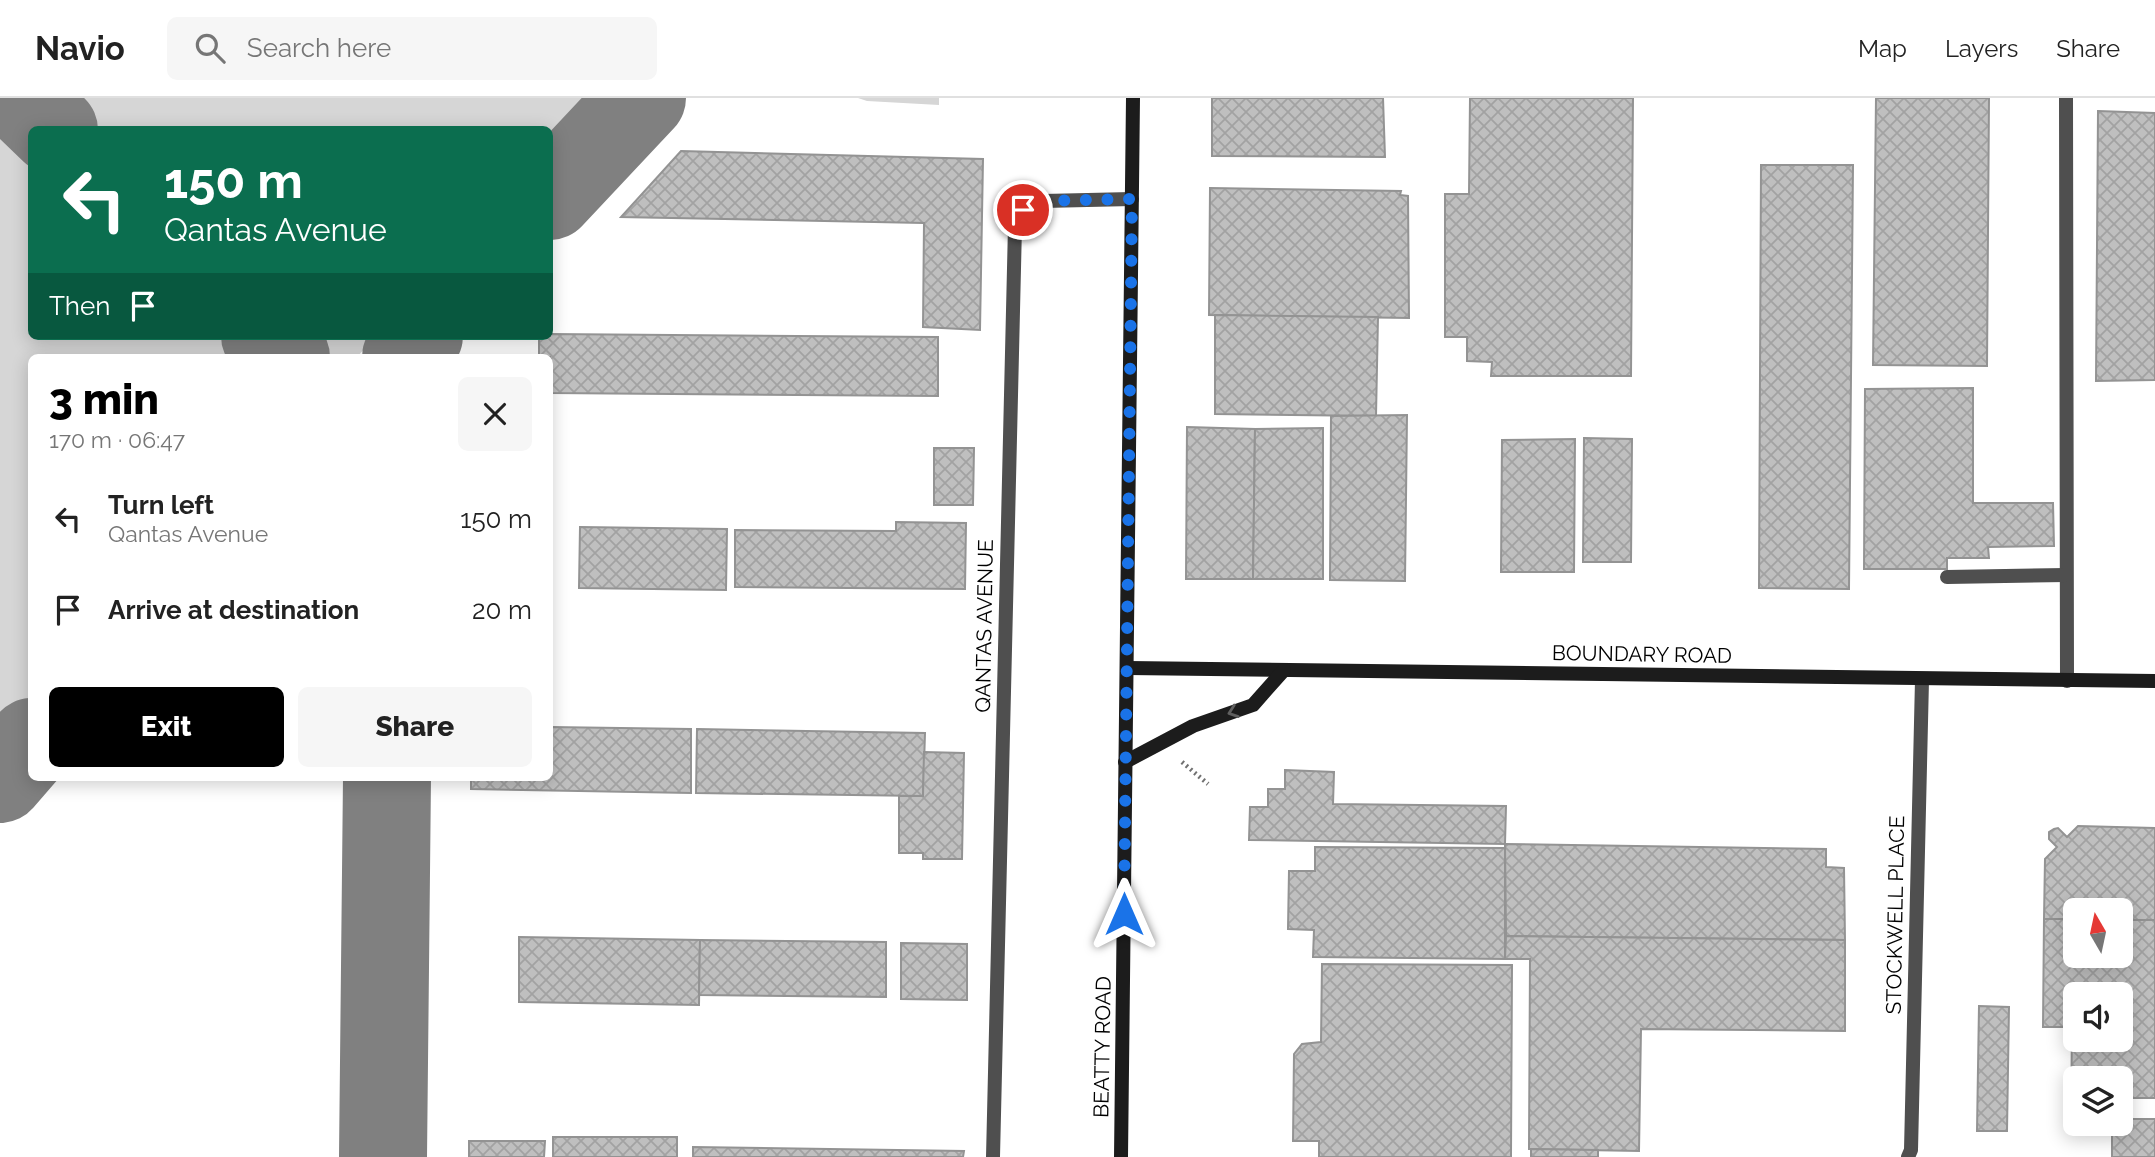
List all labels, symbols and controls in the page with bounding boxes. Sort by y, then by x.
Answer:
search box [167,17,657,80]
text: Navio [35,29,125,68]
icon: search [191,29,229,67]
text: Search here [247,33,391,63]
text: Map [1858,34,1907,63]
text: Layers [1945,34,2018,63]
text: Share [2056,34,2120,63]
text: 150 m [164,152,303,209]
icon: left [49,154,140,245]
pin [993,180,1053,240]
icon: arrive [1004,191,1042,229]
text: Qantas Avenue [164,211,387,248]
icon: arrive [124,287,162,325]
text: Then [49,291,110,321]
text: 3 min [49,375,159,424]
button: close [458,377,532,451]
text: 170 m · 06:47 [49,426,185,453]
text: Turn left [108,490,214,520]
icon: left [49,500,87,538]
text: 150 m [460,504,532,534]
text: Qantas Avenue [108,520,268,547]
street label: QANTAS AVENUE [970,539,998,713]
icon: arrive [49,591,87,629]
text: Arrive at destination [108,595,359,625]
text: 20 m [472,595,532,625]
street label: BOUNDARY ROAD [1552,640,1732,668]
button: Exit [49,687,284,767]
button: Share [298,687,532,767]
one-way arrow [1227,704,1239,718]
street label: STOCKWELL PLACE [1881,815,1909,1015]
position arrow [1087,877,1161,951]
north arrow [2063,898,2133,968]
map controls [2063,898,2133,1136]
street label: BEATTY ROAD [1088,976,1116,1118]
button: sound [2063,982,2133,1052]
button: layers [2063,1066,2133,1136]

